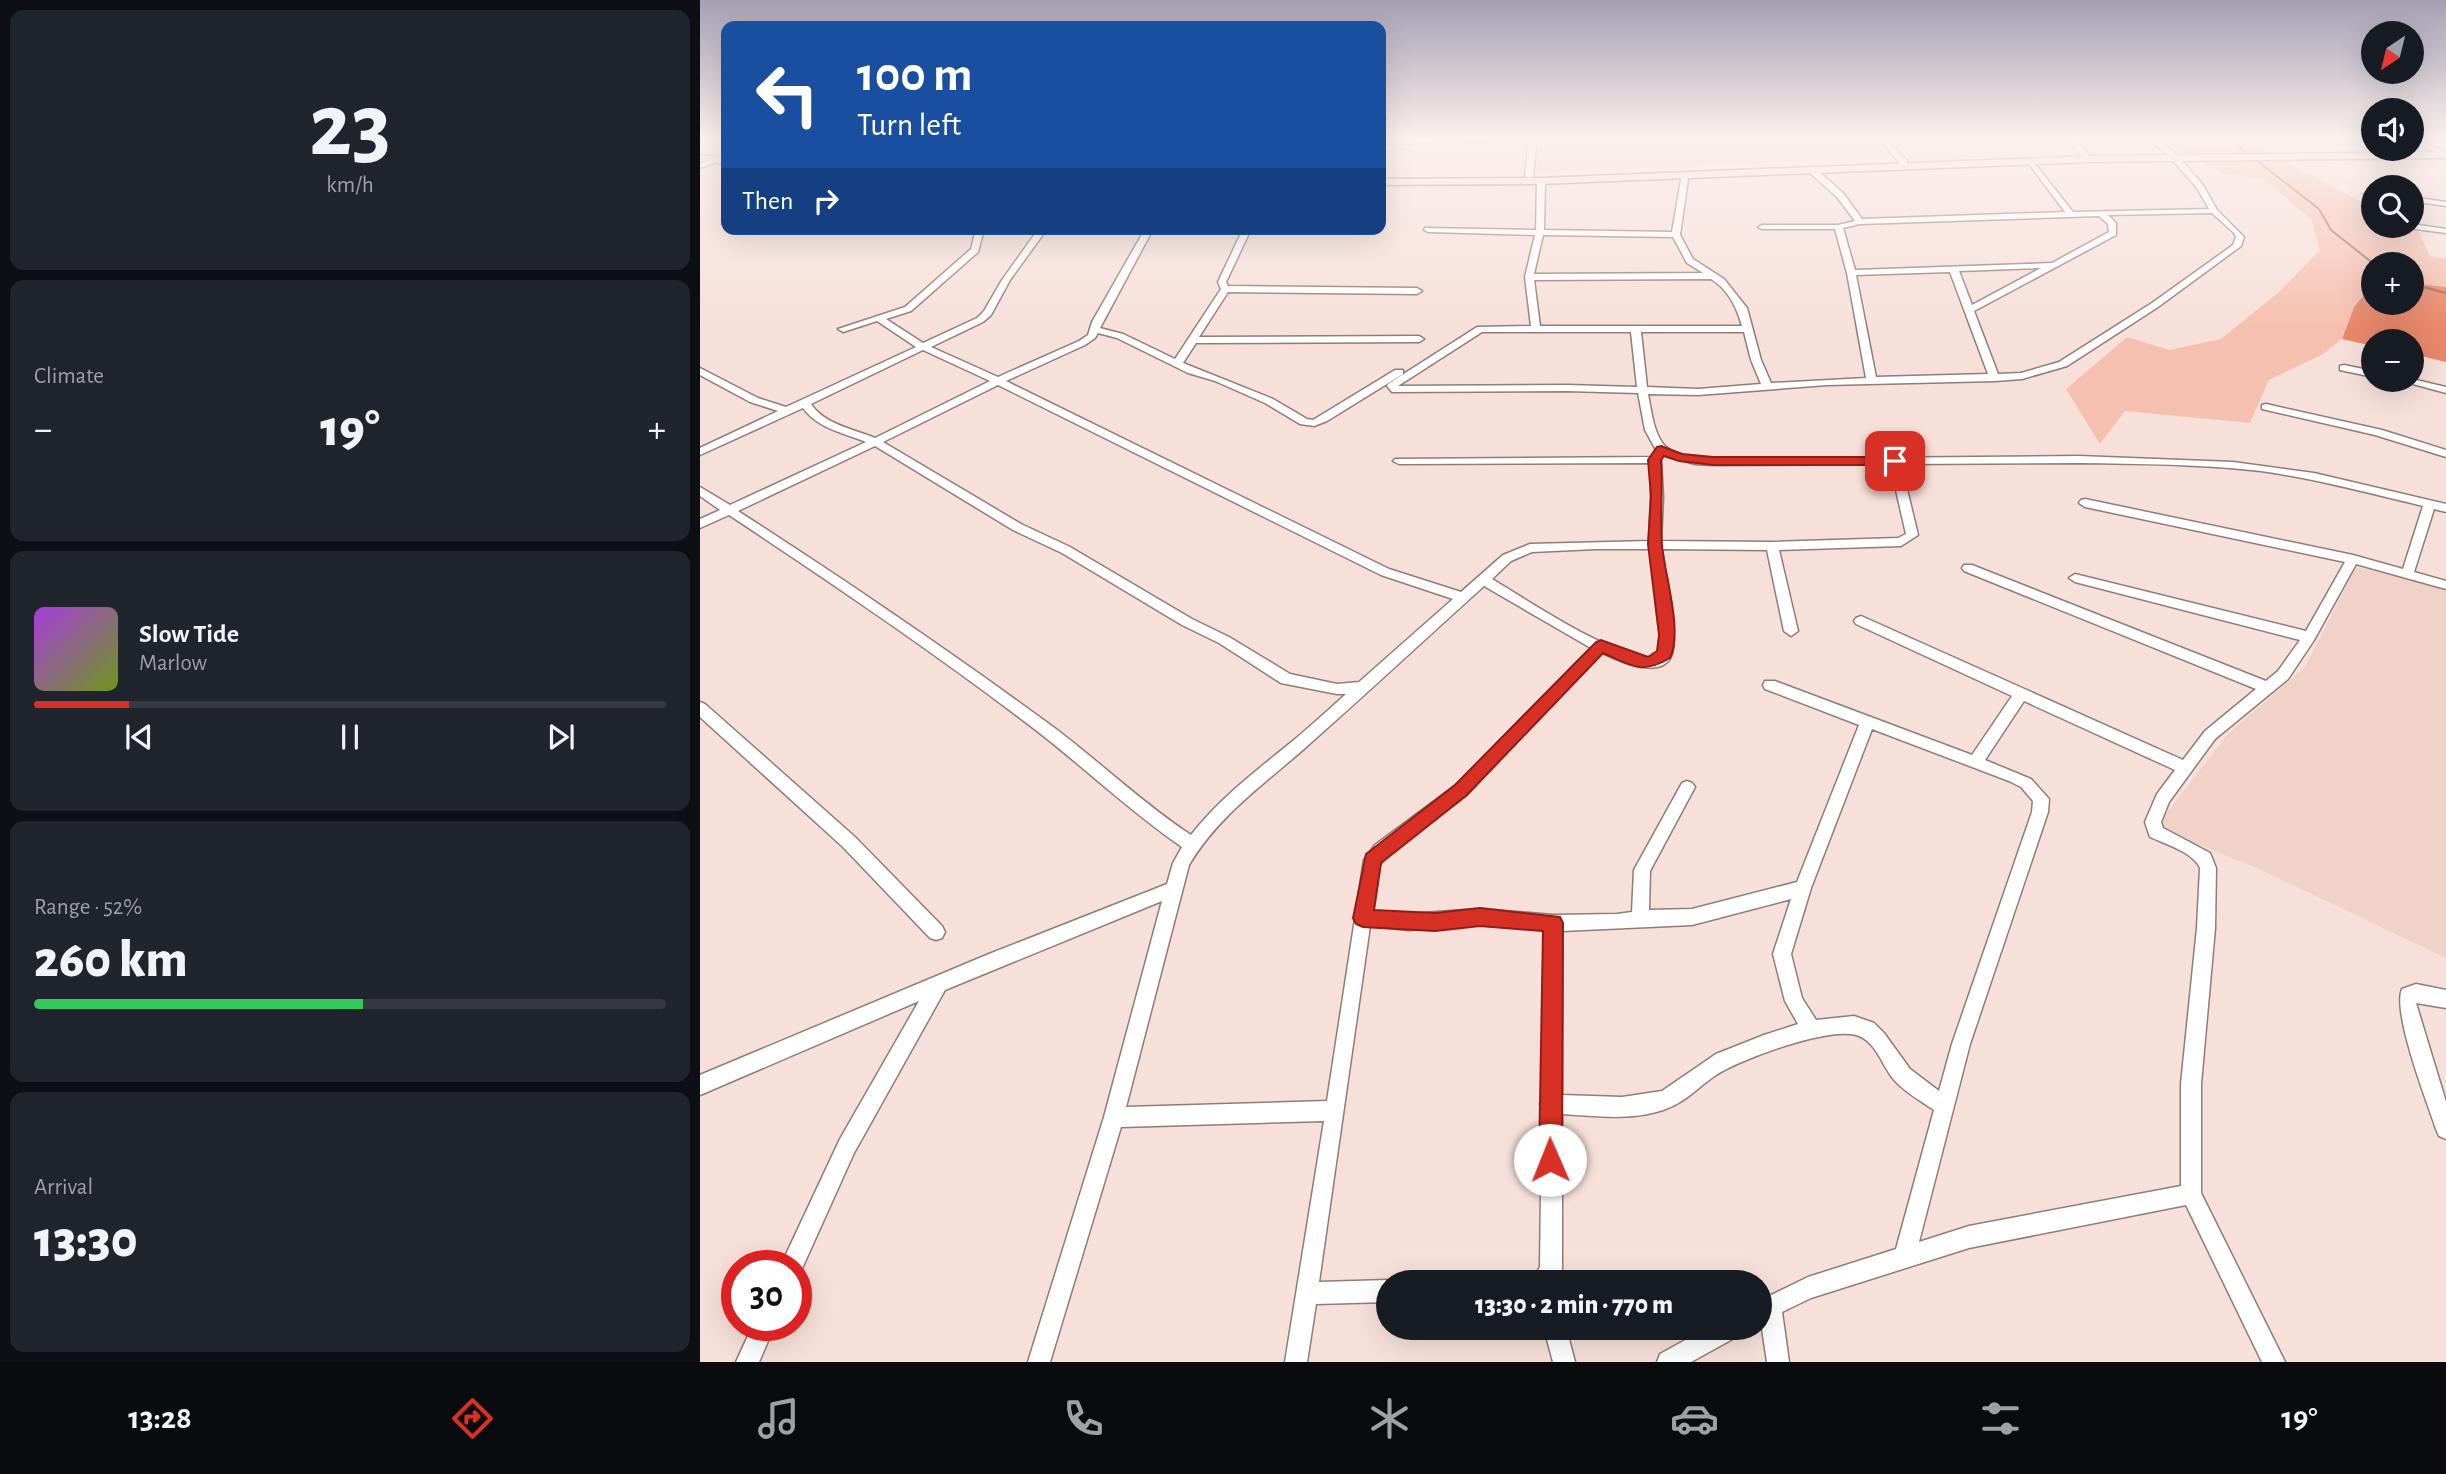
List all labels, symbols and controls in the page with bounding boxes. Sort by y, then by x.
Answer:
north arrow [2361,21,2424,84]
map controls [2361,21,2424,392]
icon: left [742,49,833,140]
text: 100 m [857,51,973,100]
text: 23 [309,81,391,172]
button: sound [2361,98,2424,161]
text: Turn left [857,109,961,141]
text: km/h [326,174,374,197]
button: search [2361,175,2424,238]
icon: right [807,182,845,220]
text: Then [742,188,793,214]
button: + [2361,252,2424,315]
button: − [2361,329,2424,392]
text: Climate [34,365,104,388]
text: 19° [320,403,380,455]
text: − [34,411,52,449]
text: + [648,411,666,449]
pin [1865,431,1925,491]
icon: arrive [1876,442,1914,480]
text: Slow Tide [139,621,239,647]
text: Marlow [139,652,207,675]
icon: previous [120,718,158,756]
icon: pause [331,718,369,756]
icon: next [542,718,580,756]
text: Range · 52% [34,896,142,919]
text: 260 km [34,934,188,986]
position arrow [1513,1123,1587,1197]
text: Arrival [34,1176,93,1199]
text: 13:30 [34,1214,138,1266]
speed limit sign: 30 [721,1250,812,1341]
text: 13:30 · 2 min · 770 m [1475,1292,1673,1318]
icon: directions [448,1394,497,1443]
icon: music [754,1394,803,1443]
icon: phone [1059,1394,1108,1443]
icon: climate [1365,1394,1414,1443]
icon: car [1670,1394,1719,1443]
icon: filters [1976,1394,2025,1443]
text: 13:28 [128,1402,192,1434]
text: 19° [2281,1402,2318,1434]

